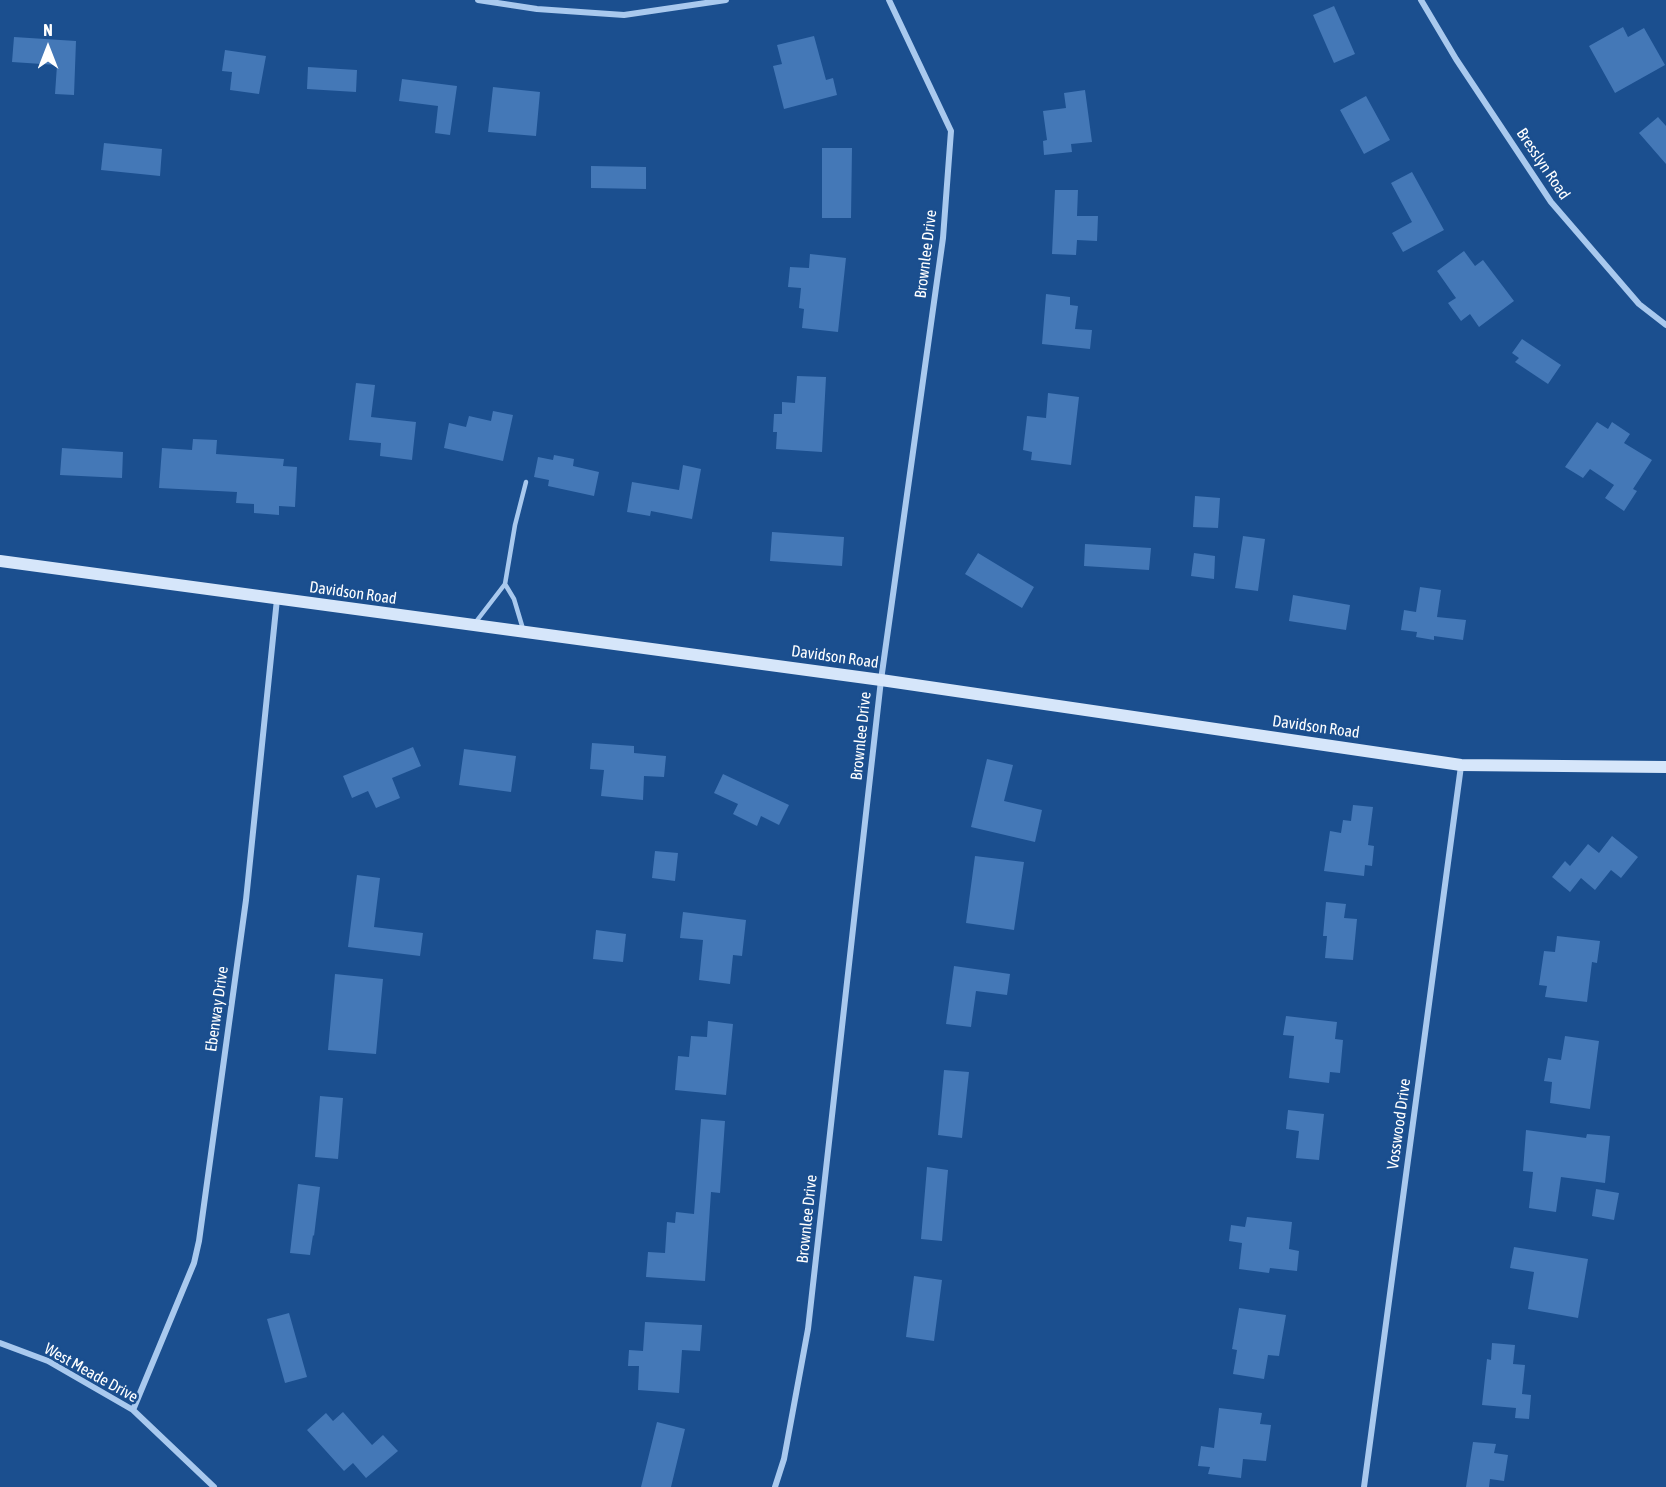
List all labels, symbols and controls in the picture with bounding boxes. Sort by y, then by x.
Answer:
north arrow [18,18,78,78]
text: N [43,21,53,39]
street label: Bresslyn Road [1512,125,1574,203]
street label: Brownlee Drive [911,209,941,299]
street label: Davidson Road [308,577,398,609]
street label: Davidson Road [790,641,880,673]
street label: Brownlee Drive [847,691,875,781]
street label: Davidson Road [1271,711,1361,743]
street label: Ebenway Drive [202,965,232,1053]
street label: Vosswood Drive [1383,1077,1415,1171]
street label: Brownlee Drive [793,1174,821,1264]
street label: West Meade Drive [41,1339,141,1407]

